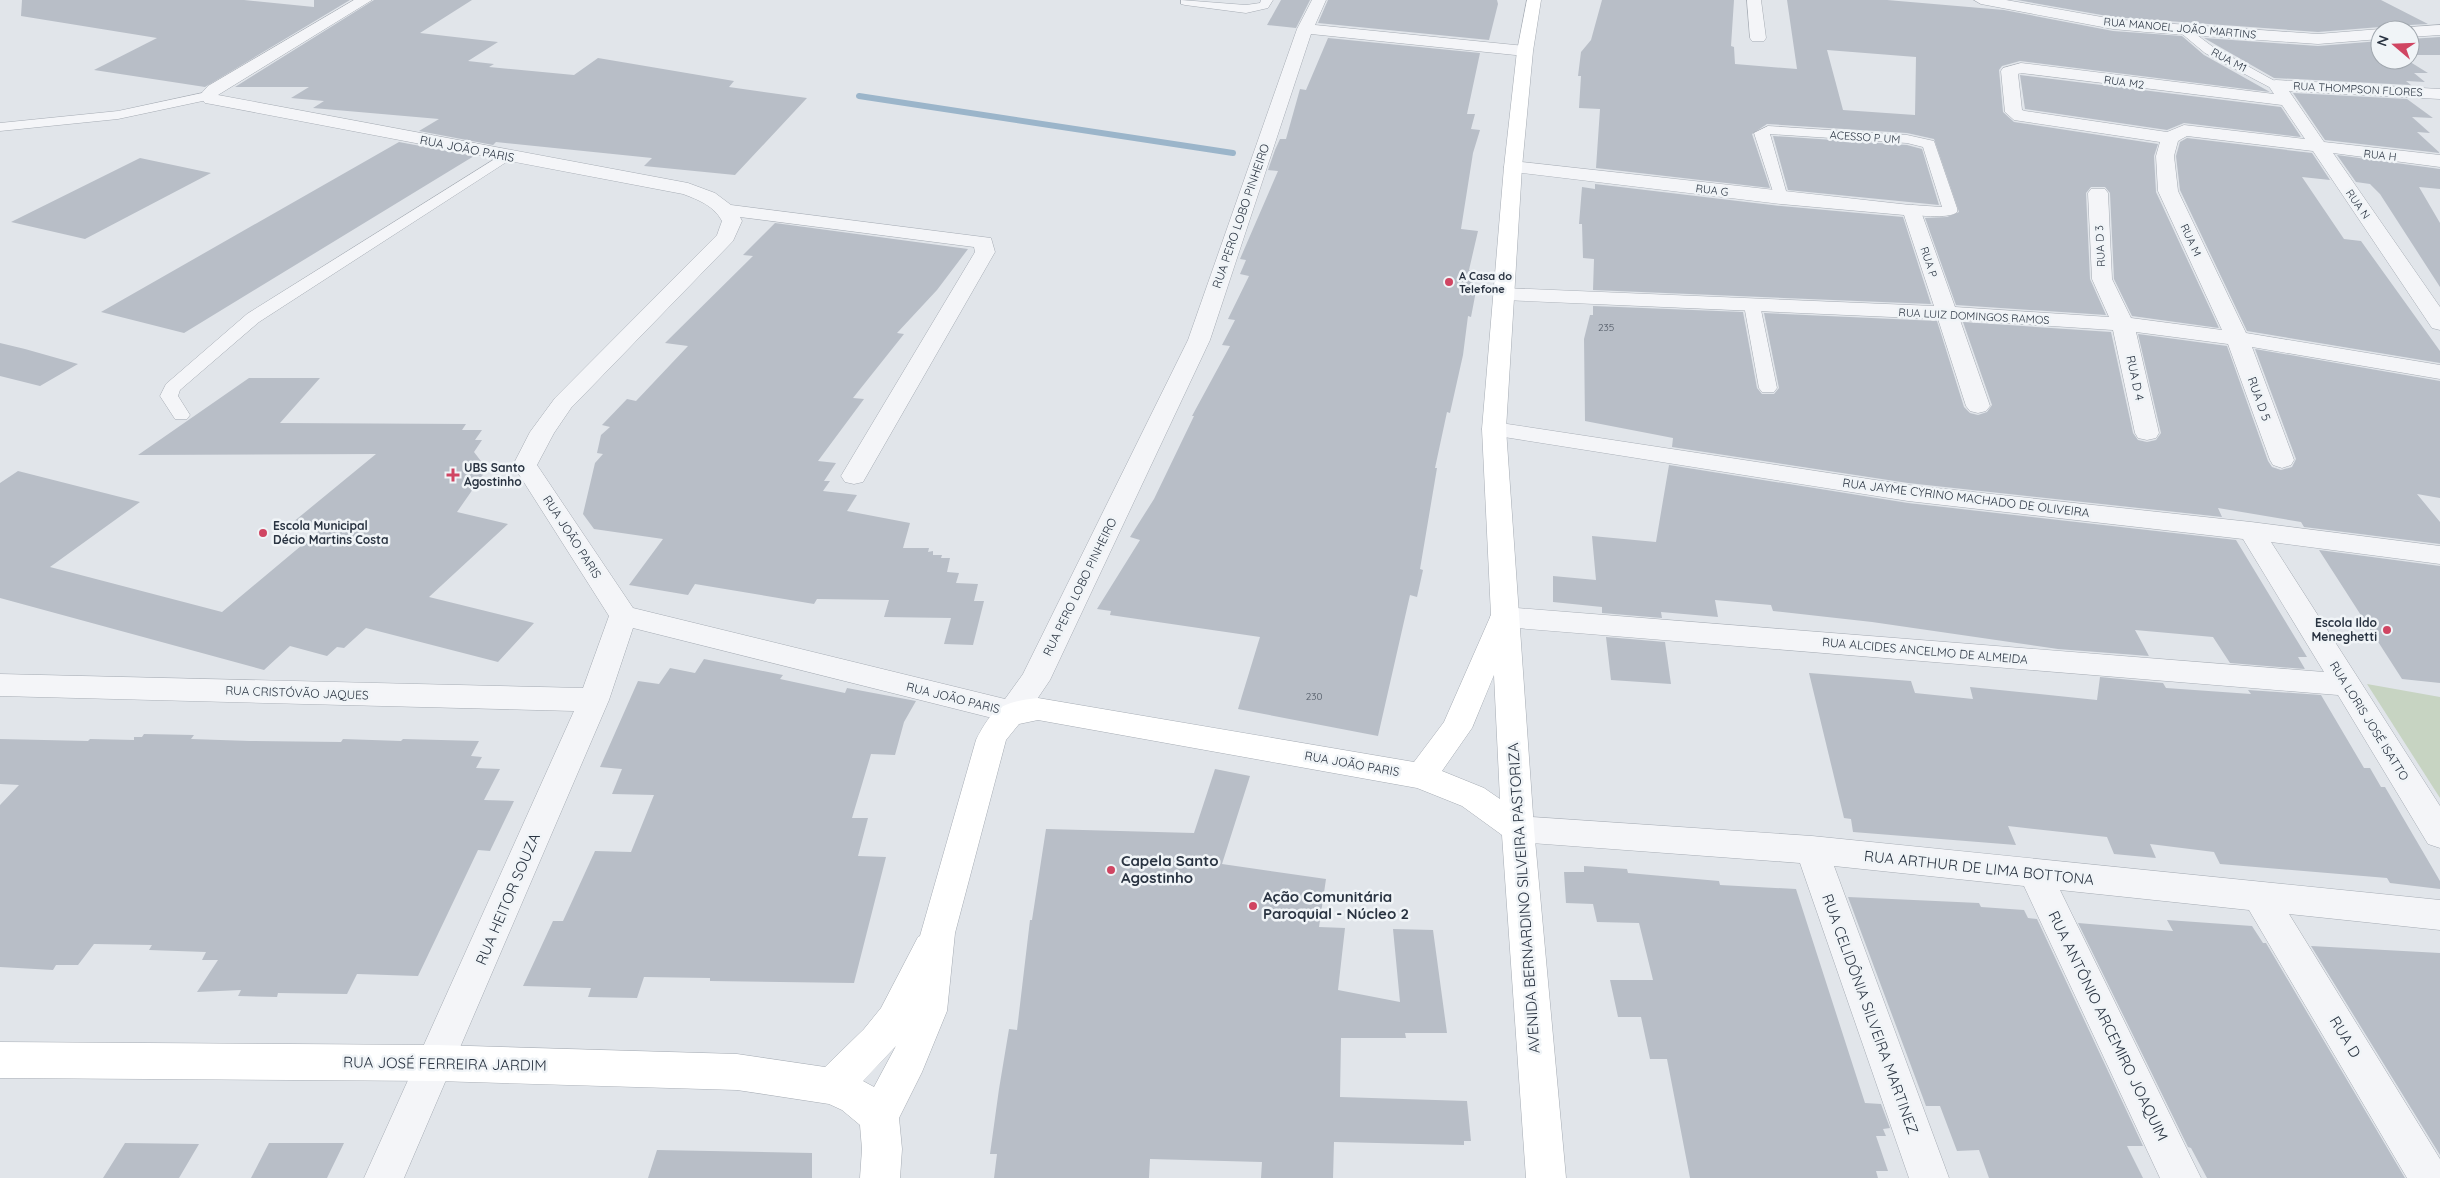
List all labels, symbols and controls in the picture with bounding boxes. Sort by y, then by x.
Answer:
street label: RUA MANOEL JOÃO MARTINS [2103,14,2257,42]
north arrow [2370,20,2420,70]
text: N [2373,33,2393,49]
street label: RUA M1 [2209,45,2249,75]
street label: RUA M2 [2103,72,2145,92]
street label: RUA THOMPSON FLORES [2293,79,2423,99]
street label: ACESSO P UM [1829,128,1901,146]
street label: RUA JOÃO PARIS [419,132,516,165]
street label: RUA PERO LOBO PINHEIRO [1209,142,1272,290]
street label: RUA H [2363,146,2397,164]
street label: RUA G [1695,181,1729,199]
street label: RUA N [2343,186,2373,222]
street label: RUA M [2177,222,2205,258]
street label: RUA D 3 [2092,225,2108,267]
street label: RUA P [1917,245,1941,280]
place label: A Casa do Telefone [1459,269,1512,296]
marker: A Casa do Telefone [1443,276,1455,288]
street label: RUA LUIZ DOMINGOS RAMOS [1898,305,2050,327]
house number: 235 [1598,321,1614,334]
street label: RUA D 4 [2123,354,2148,402]
street label: RUA D 5 [2245,375,2274,423]
place label: UBS Santo Agostinho [464,460,526,489]
marker: UBS Santo Agostinho [446,468,460,482]
street label: RUA JAYME CYRINO MACHADO DE OLIVEIRA [1842,475,2091,520]
street label: RUA JOÃO PARIS [540,492,605,581]
street label: RUA PERO LOBO PINHEIRO [1039,515,1120,658]
place label: Escola Municipal Décio Martins Costa [273,518,389,547]
marker: Escola Municipal Décio Martins Costa [257,527,269,539]
place label: Escola Ildo Meneghetti [2312,615,2377,644]
marker: Escola Ildo Meneghetti [2381,624,2393,636]
street label: RUA ALCIDES ANCELMO DE ALMEIDA [1821,634,2029,667]
street label: RUA LORIS JOSÉ ISATTO [2327,658,2412,783]
street label: RUA JOÃO PARIS [905,679,1002,716]
street label: RUA CRISTÓVÃO JAQUES [225,683,369,703]
house number: 230 [1306,690,1322,703]
street label: AVENIDA BERNARDINO SILVEIRA PASTORIZA [1503,742,1544,1054]
street label: RUA JOÃO PARIS [1304,748,1401,779]
street label: RUA HEITOR SOUZA [471,830,544,968]
street label: RUA ARTHUR DE LIMA BOTTONA [1863,846,2095,889]
place label: Capela Santo Agostinho [1121,851,1219,887]
marker: Capela Santo Agostinho [1105,864,1117,876]
place label: Ação Comunitária Paroquial - Núcleo 2 [1263,887,1409,923]
street label: RUA CELIDÔNIA SILVEIRA MARTINEZ [1818,891,1923,1137]
marker: Ação Comunitária Paroquial - Núcleo 2 [1247,900,1259,912]
street label: RUA ANTÔNIO ARCEMIRO JOAQUIM [2044,908,2173,1144]
street label: RUA D [2326,1013,2365,1061]
street label: RUA JOSÉ FERREIRA JARDIM [343,1052,547,1075]

